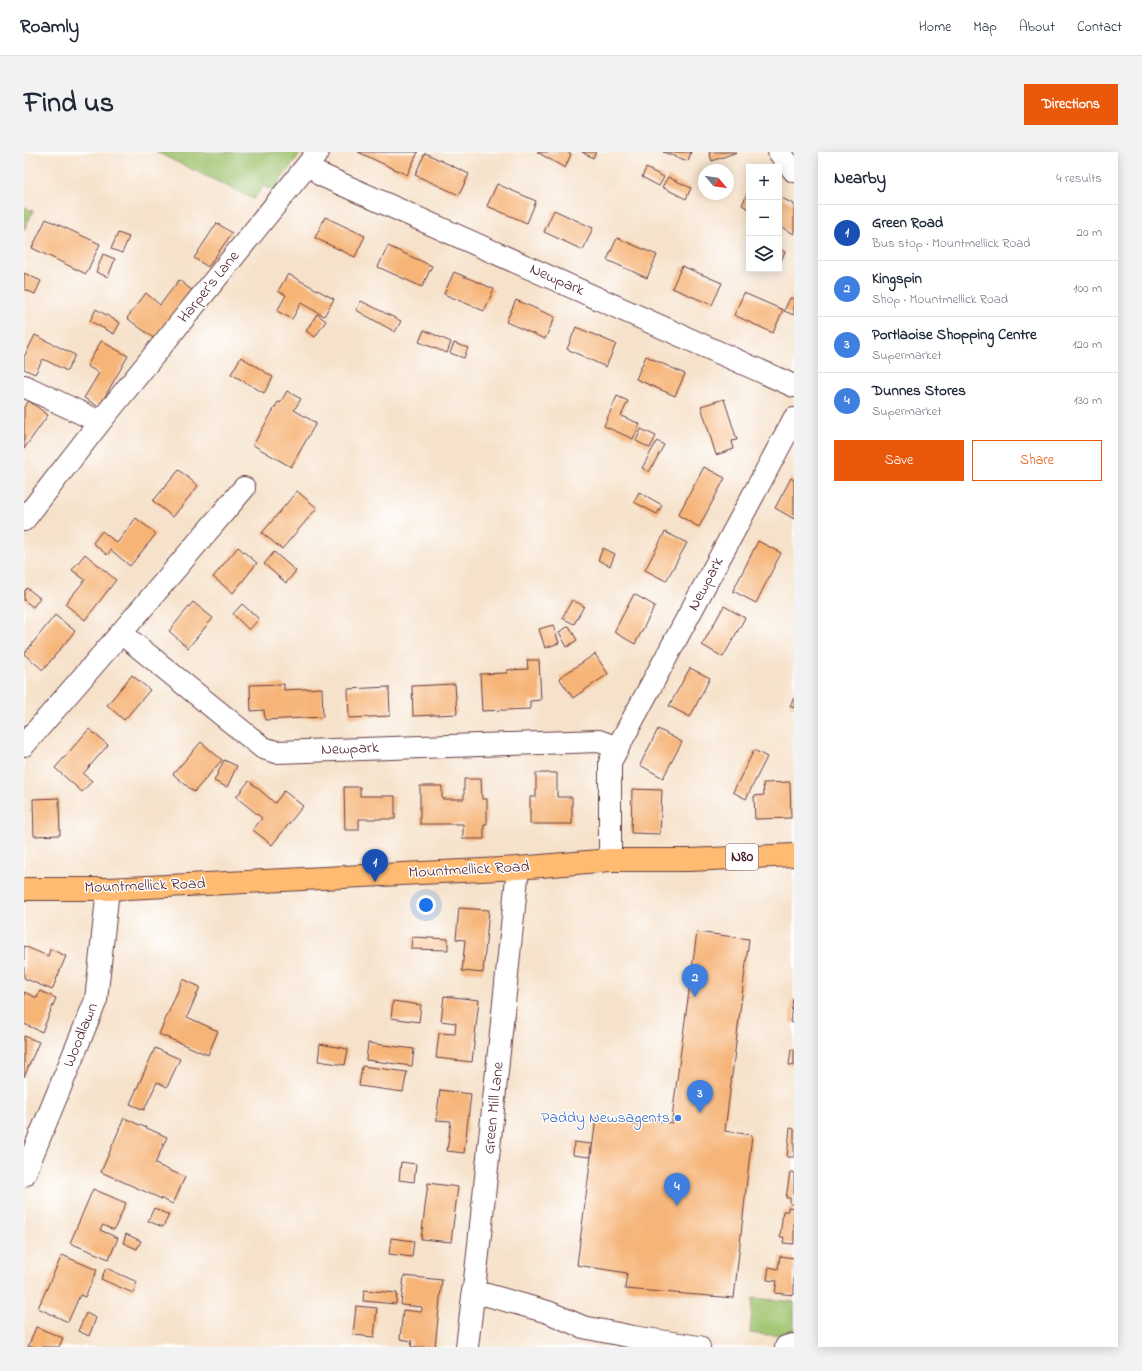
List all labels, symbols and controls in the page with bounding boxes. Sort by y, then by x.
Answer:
text: Roamly [20,14,79,41]
text: Home [919,17,951,38]
text: Map [973,17,997,38]
text: About [1019,17,1055,38]
text: Contact [1077,17,1122,38]
text: Find us [24,84,114,125]
button: Directions [1024,84,1118,125]
north arrow [698,164,734,200]
map controls [746,164,782,272]
button: + [746,164,782,200]
text: Nearby [834,166,886,191]
text: 4 results [1056,169,1102,188]
button: − [746,200,782,236]
text: Green Road [872,212,943,234]
text: 1 [845,223,849,242]
text: 20 m [1077,223,1102,242]
text: Bus stop · Mountmellick Road [872,234,1031,253]
button: layers [746,236,782,272]
street label: Harper's Lane [172,245,246,328]
street label: Newpark [526,257,589,303]
text: Kingspin [872,268,922,290]
text: 2 [844,279,850,298]
text: 100 m [1073,279,1102,298]
text: Shop · Mountmellick Road [872,290,1008,309]
text: Portlaoise Shopping Centre [872,324,1037,346]
text: 3 [844,335,850,354]
text: 120 m [1072,335,1102,354]
text: Supermarket [872,346,942,365]
text: Dunnes Stores [872,380,966,402]
text: 4 [844,391,850,410]
text: 130 m [1074,391,1102,410]
text: Supermarket [872,402,942,421]
button: Save [834,440,964,481]
button: Share [972,440,1102,481]
street label: Newpark [682,552,731,615]
street label: Newpark [321,736,380,762]
road number: N80 [726,844,758,870]
pin: 1 [362,849,388,882]
street label: Mountmellick Road [408,855,530,885]
street label: Mountmellick Road [84,872,206,900]
your location [416,895,436,915]
pin: 2 [682,964,708,997]
street label: Woodlawn [57,999,105,1071]
street label: Green Mill Lane [477,1060,511,1155]
pin: 3 [687,1080,713,1113]
place label: Paddy Newsagents [541,1106,670,1130]
marker: Paddy Newsagents [673,1113,683,1123]
pin: 4 [664,1173,690,1206]

